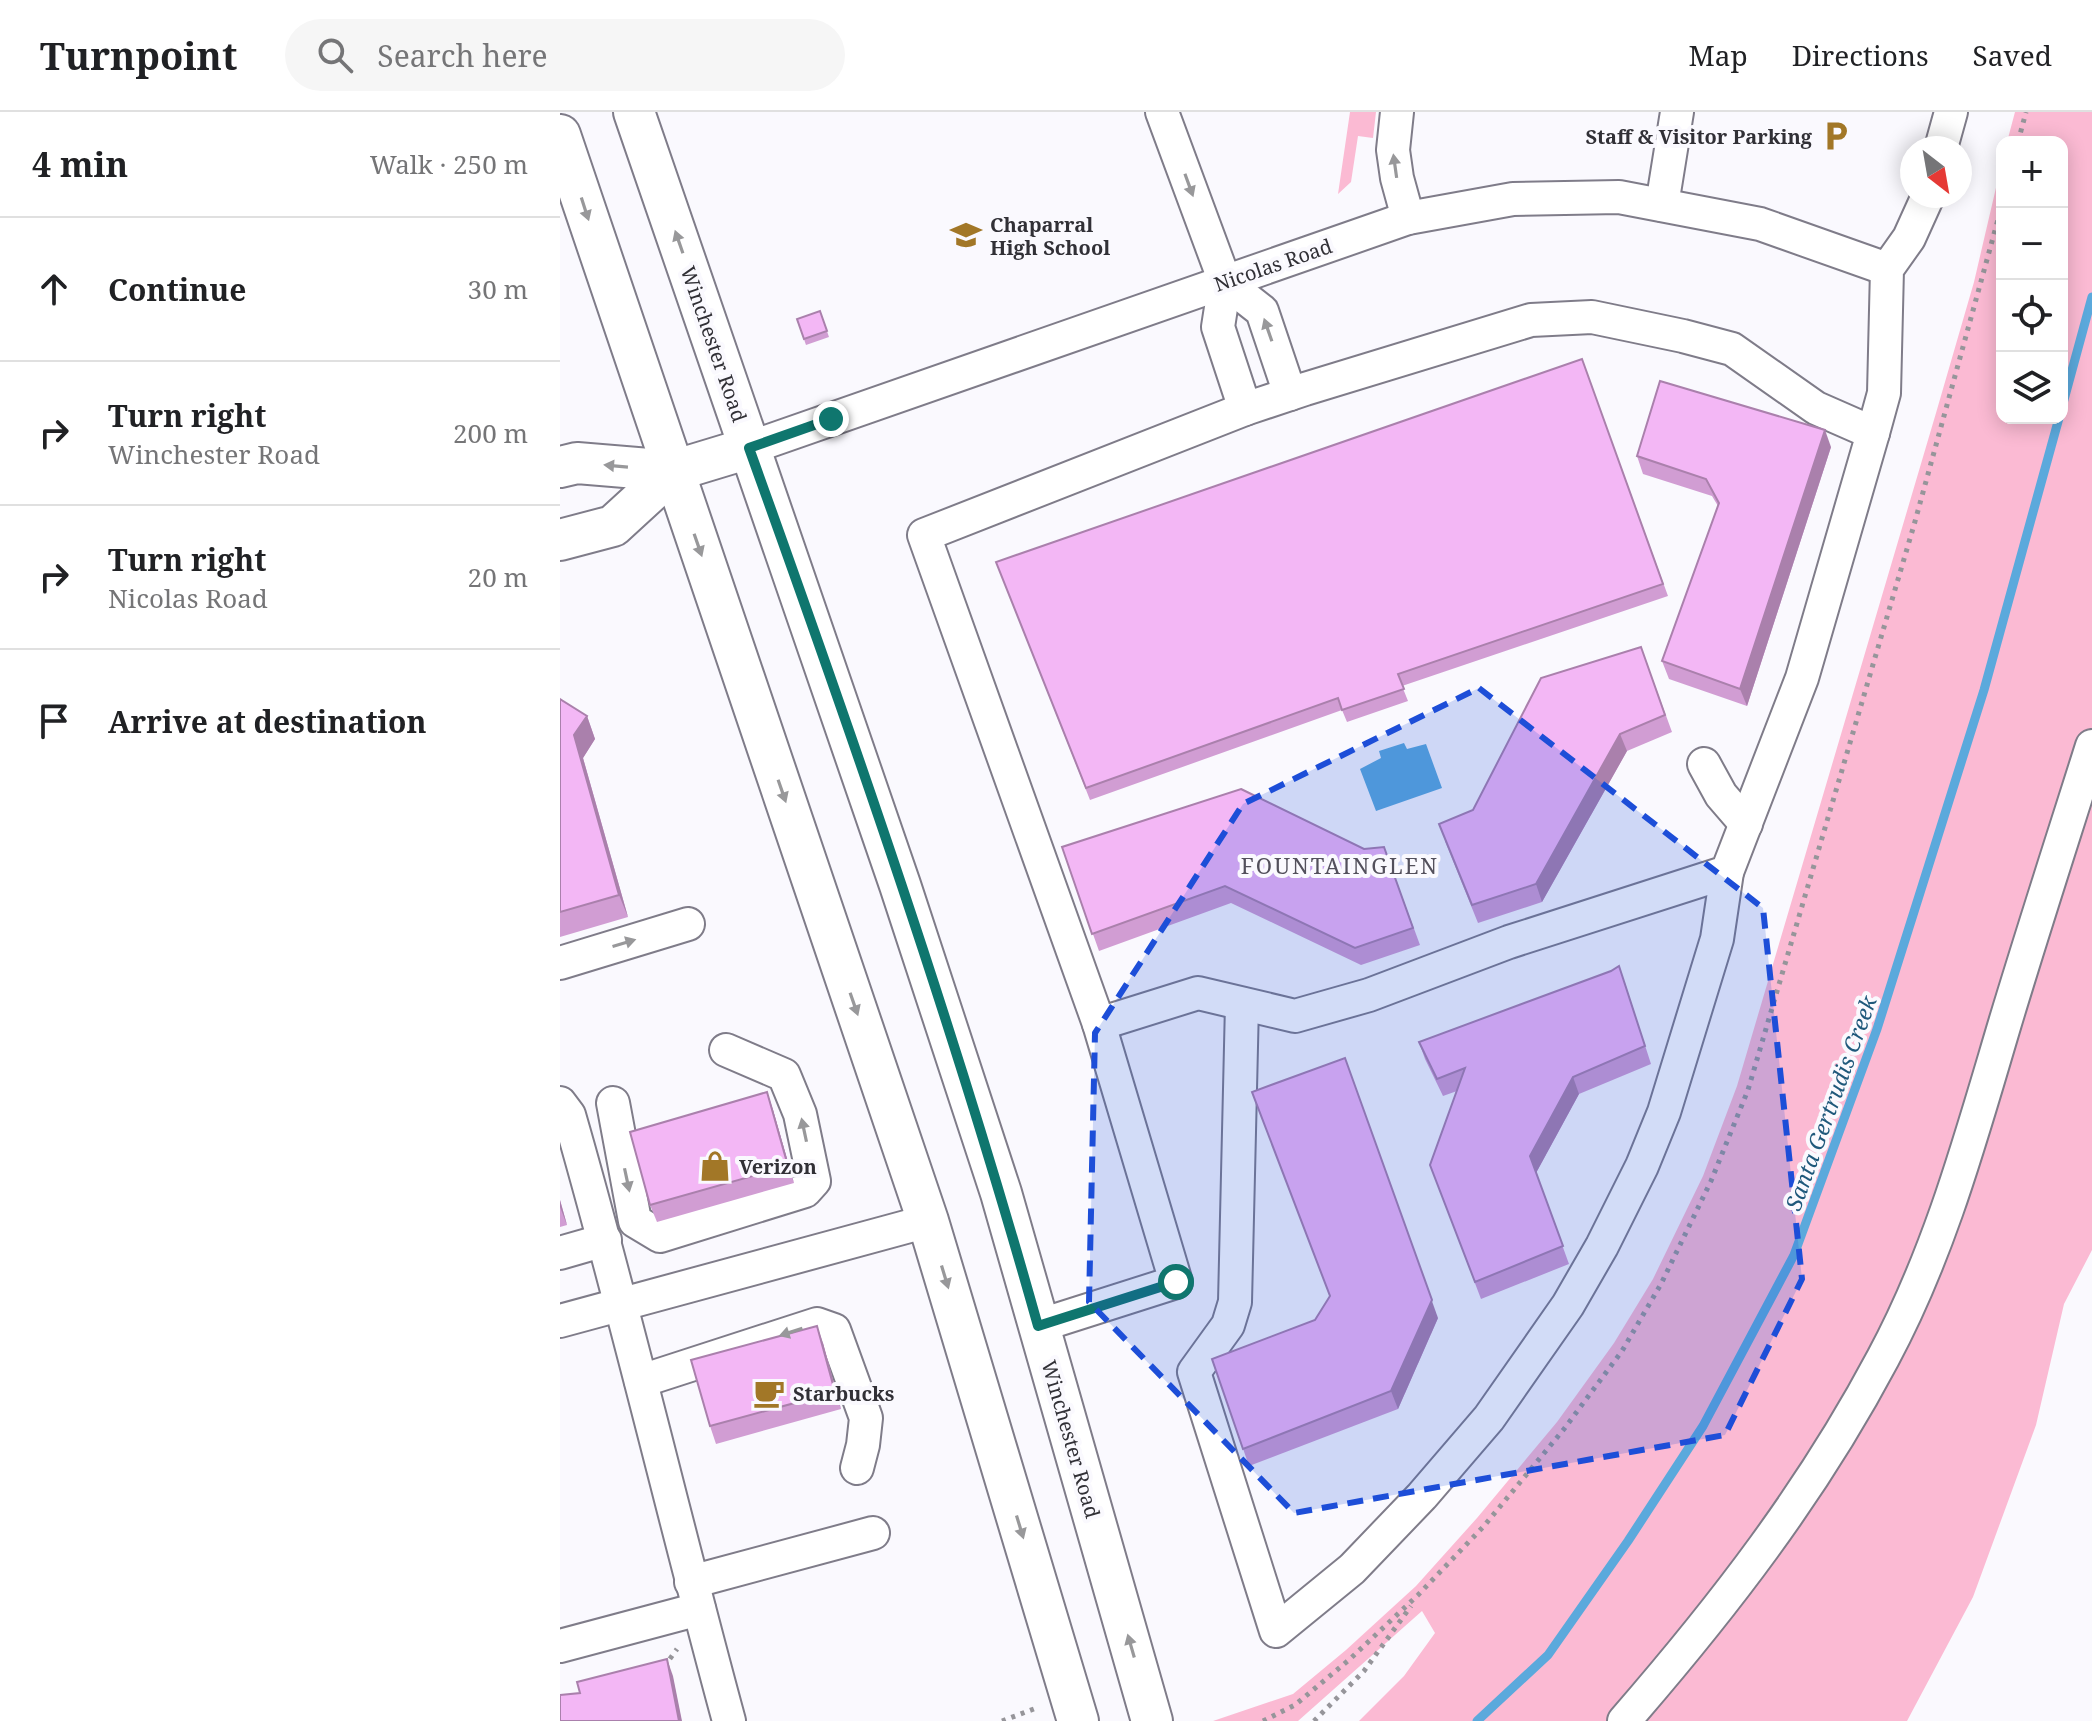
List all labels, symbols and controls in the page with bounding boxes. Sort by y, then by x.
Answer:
search box [285,19,845,91]
text: Turnpoint [40,29,237,81]
icon: search [313,33,357,77]
text: Search here [377,35,548,76]
text: Map [1688,36,1748,74]
text: Directions [1792,36,1929,74]
text: Saved [1973,36,2052,74]
parking icon: Staff & Visitor Parking [1819,119,1853,153]
place label: Staff & Visitor Parking [1585,123,1813,150]
north arrow [1900,136,1972,208]
map controls [1996,136,2068,424]
button: + [1996,136,2068,208]
text: 4 min [32,141,128,187]
text: Walk · 250 m [370,146,528,182]
one-way arrow [1388,153,1401,178]
one-way arrow [1183,173,1196,197]
one-way arrow [579,197,591,221]
button: − [1996,208,2068,280]
place label: Chaparral High School [990,211,1110,261]
school or university icon: Chaparral High School [949,218,983,252]
one-way arrow [672,229,684,253]
street label: Nicolas Road [1210,232,1336,298]
street label: Winchester Road [675,263,753,425]
icon: ahead [32,267,76,311]
text: Continue [108,269,246,310]
text: 30 m [468,271,528,307]
button: locate [1996,280,2068,352]
one-way arrow [1262,318,1274,342]
button: layers [1996,352,2068,424]
text: Turn right [108,395,266,436]
route end [813,401,849,437]
icon: right [32,411,76,455]
text: 200 m [453,415,528,451]
text: Winchester Road [108,436,320,472]
one-way arrow [603,460,628,473]
one-way arrow [692,533,705,557]
text: Turn right [108,539,266,580]
icon: right [32,555,76,599]
text: 20 m [468,559,528,595]
text: Nicolas Road [108,580,268,616]
icon: arrive [32,699,76,743]
text: Arrive at destination [108,701,427,742]
one-way arrow [776,780,788,804]
district label: FOUNTAINGLEN [1241,850,1439,880]
one-way arrow [613,937,637,949]
water label: Santa Gertrudis Creek [1777,990,1883,1214]
one-way arrow [849,992,861,1016]
one-way arrow [797,1117,810,1142]
shop icon: Verizon [698,1149,732,1183]
place label: Verizon [739,1153,817,1180]
one-way arrow [621,1168,634,1193]
route start [1158,1264,1194,1300]
one-way arrow [939,1266,952,1290]
one-way arrow [778,1326,802,1339]
street label: Winchester Road [1036,1357,1106,1521]
cafe icon: Starbucks [752,1376,786,1410]
place label: Starbucks [793,1380,894,1407]
one-way arrow [1014,1515,1027,1539]
one-way arrow [1124,1634,1137,1658]

